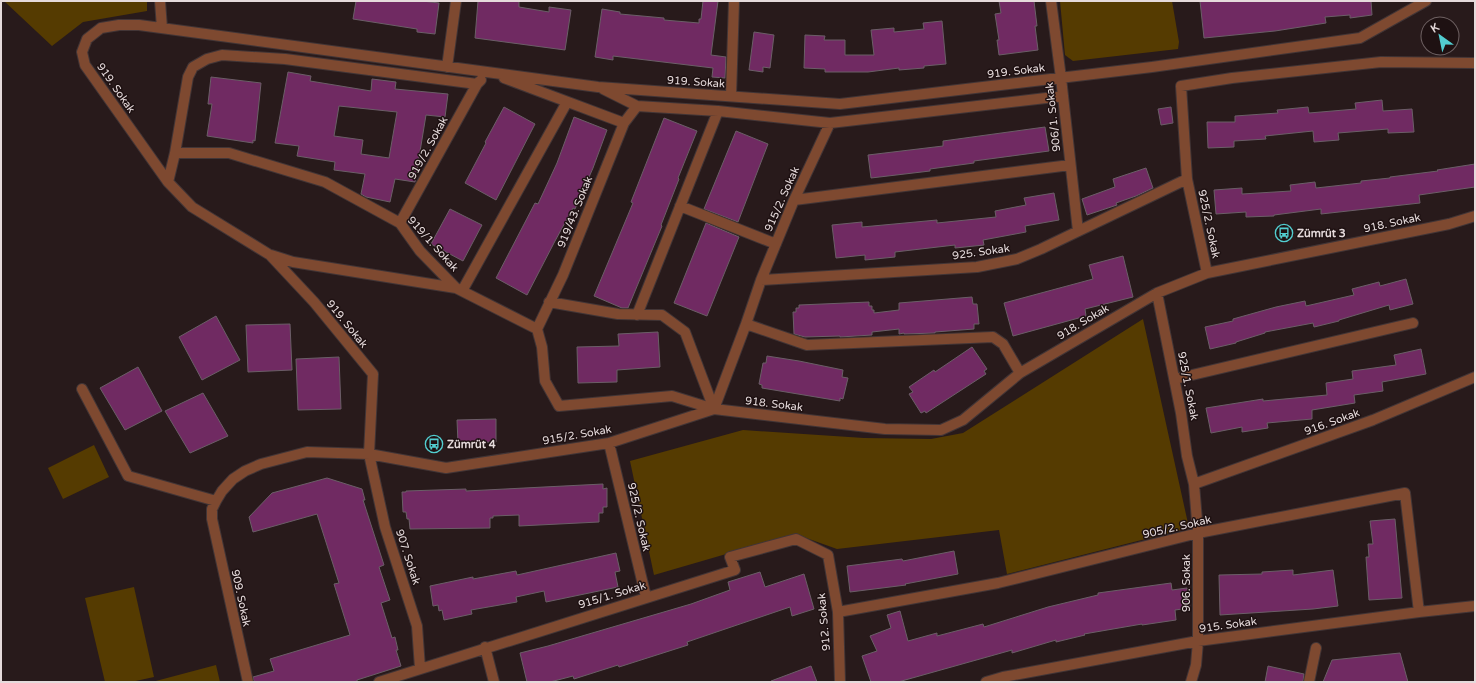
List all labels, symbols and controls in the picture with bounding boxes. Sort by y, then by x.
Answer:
north arrow [1420,16,1460,56]
text: K [1428,20,1442,35]
street label: 919. Sokak [94,61,138,115]
street label: 919. Sokak [986,61,1046,81]
street label: 919. Sokak [667,73,725,91]
street label: 906/1. Sokak [1043,82,1063,152]
street label: 919/2. Sokak [405,114,451,182]
street label: 915/2. Sokak [762,164,802,234]
street label: 919/43. Sokak [555,174,595,250]
street label: 925/2. Sokak [1195,189,1223,259]
street label: 918. Sokak [1362,211,1422,235]
street label: 919/1. Sokak [405,214,461,274]
bus stop icon: Zümrüt 3 [1274,223,1294,243]
place label: Zümrüt 3 [1297,227,1346,240]
street label: 925. Sokak [951,242,1011,262]
street label: 919. Sokak [324,297,370,351]
street label: 918. Sokak [1055,301,1111,343]
street label: 925/1. Sokak [1175,351,1201,421]
street label: 918. Sokak [744,394,804,414]
street label: 916. Sokak [1303,406,1361,438]
street label: 915/2. Sokak [542,423,612,447]
bus stop icon: Zümrüt 4 [424,434,444,454]
place label: Zümrüt 4 [447,438,496,451]
street label: 925/2. Sokak [625,482,653,552]
street label: 905/2. Sokak [1142,513,1212,541]
street label: 907. Sokak [393,528,423,586]
street label: 906. Sokak [1180,554,1193,612]
street label: 909. Sokak [229,568,253,628]
street label: 915/1. Sokak [577,579,647,611]
street label: 912. Sokak [815,593,833,651]
street label: 915. Sokak [1198,615,1258,635]

